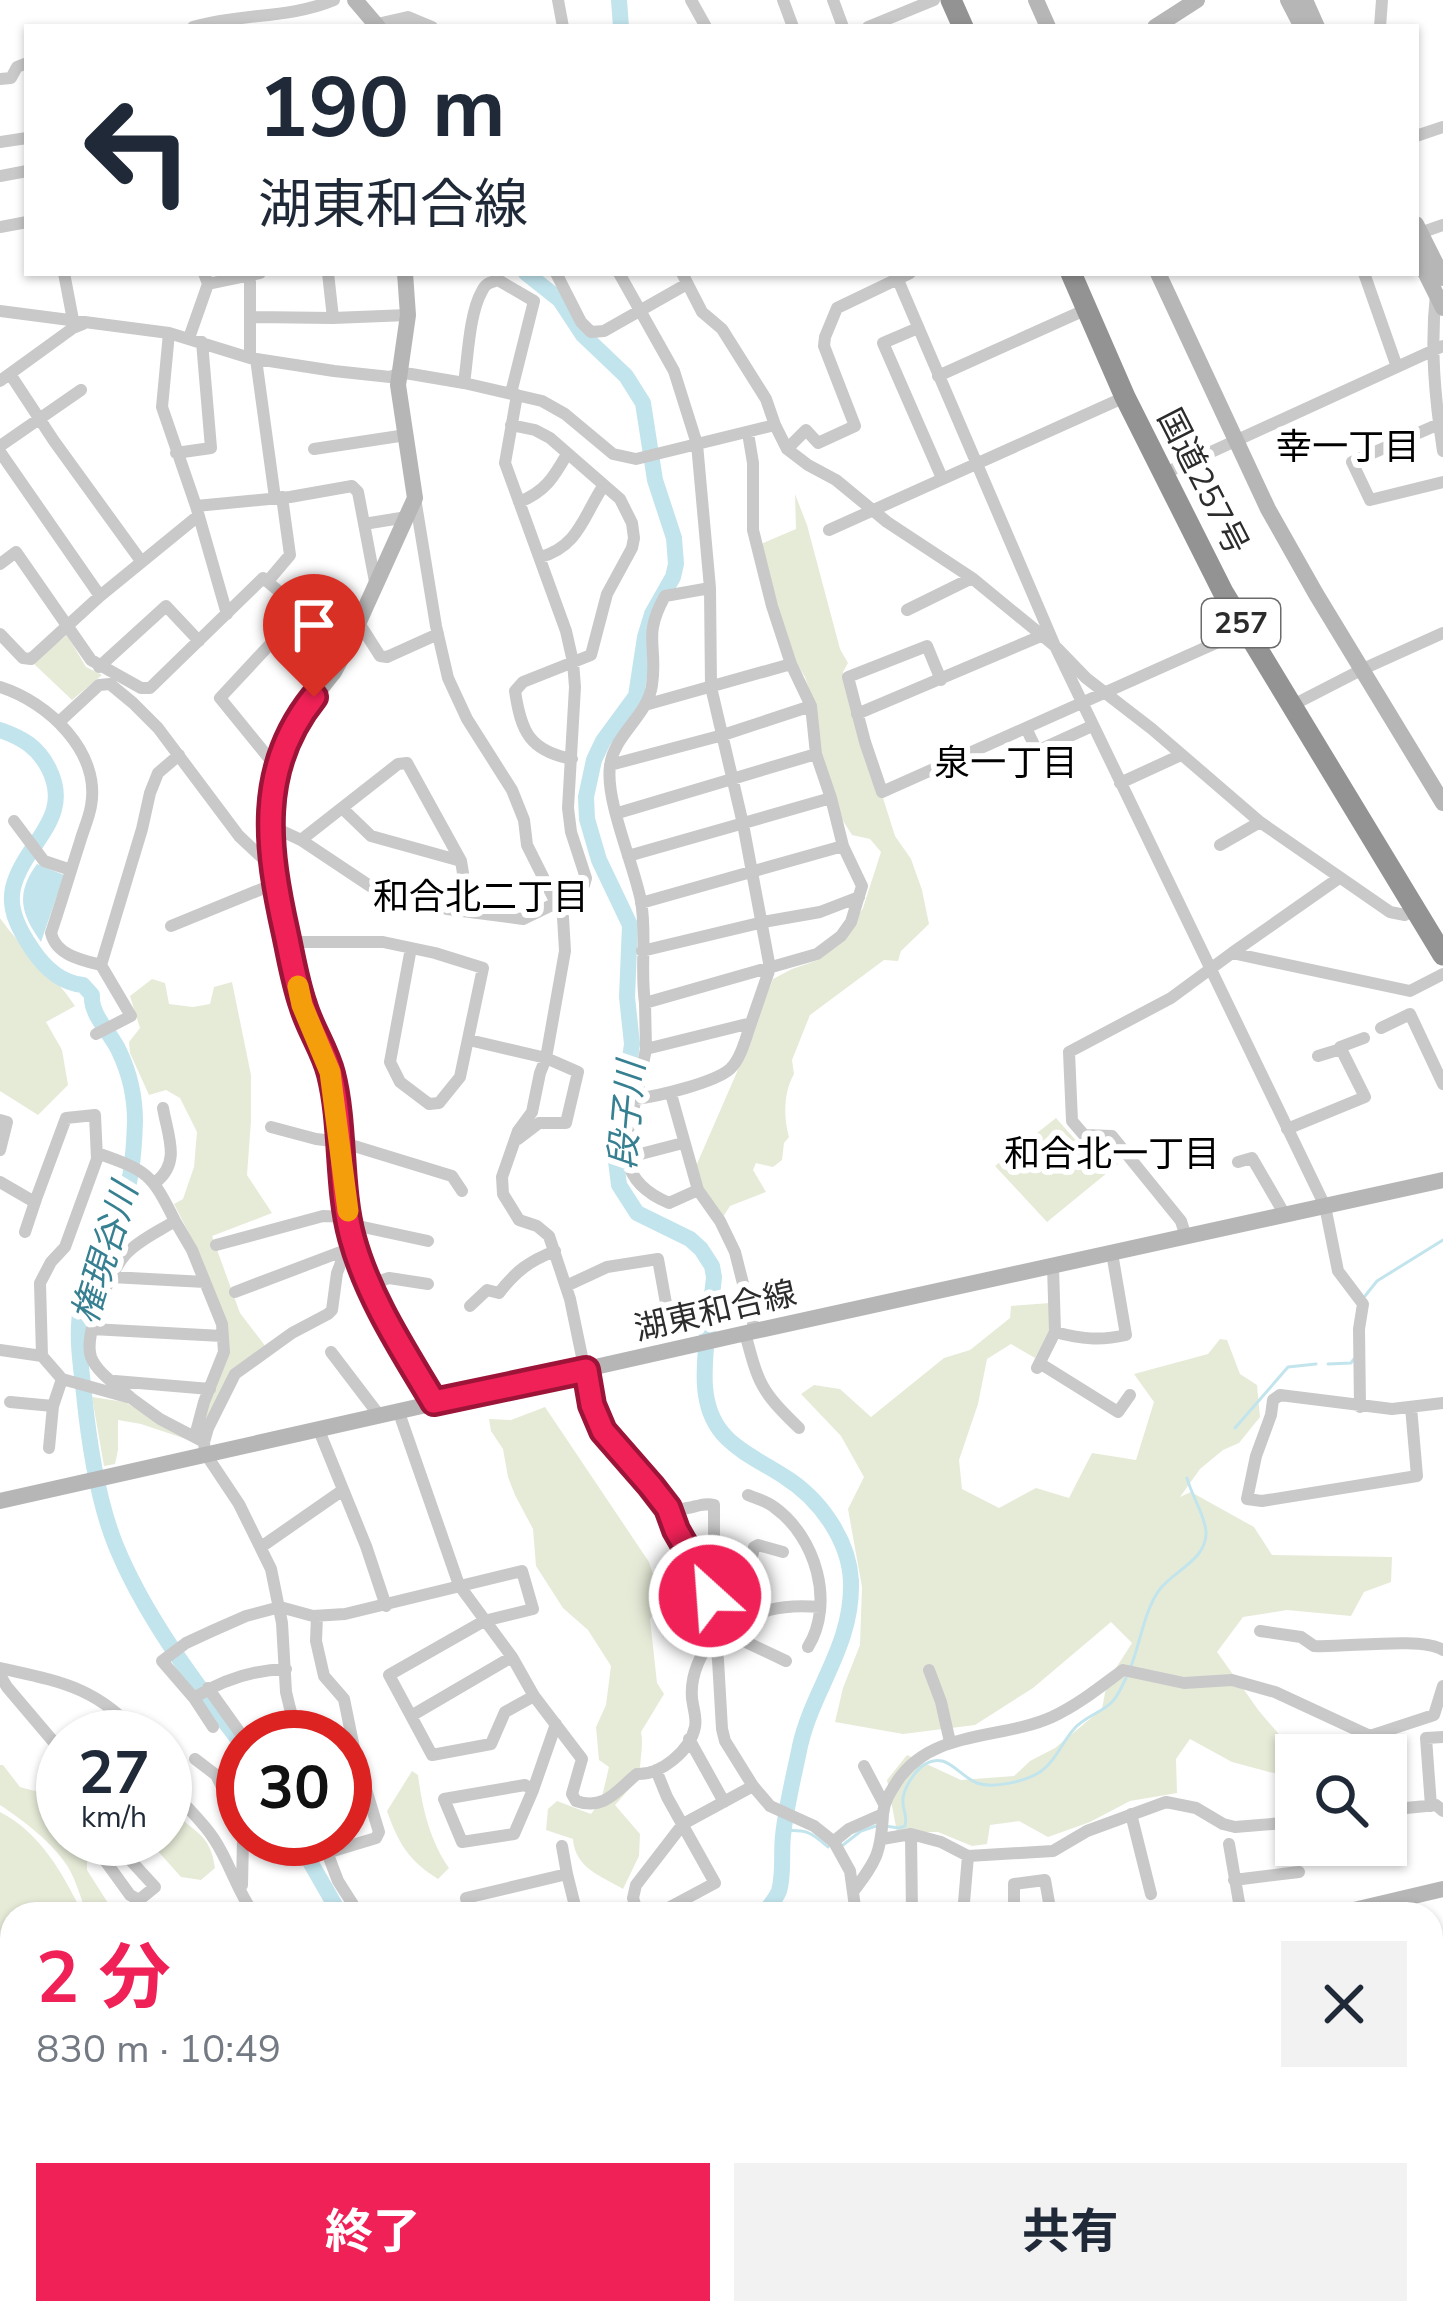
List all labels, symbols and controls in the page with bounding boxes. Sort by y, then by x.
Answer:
text: 190 m [258,51,506,166]
icon: left [60,72,216,228]
text: 湖東和合線 [258,168,528,242]
street label: 国道257号 [1147,401,1259,562]
district label: 幸一丁目 [1276,423,1420,472]
pin [263,574,365,697]
icon: arrive [281,592,347,658]
road number: 257 [1202,599,1280,647]
district label: 泉一丁目 [934,739,1078,788]
district label: 和合北二丁目 [373,873,589,922]
water label: 段子川 [598,1055,657,1171]
district label: 和合北一丁目 [1004,1130,1220,1179]
water label: 権現谷川 [61,1174,151,1329]
street label: 湖東和合線 [630,1271,801,1352]
position arrow [647,1533,773,1659]
speed limit sign: 30 [216,1710,372,1866]
text: 27 [78,1732,150,1814]
map controls [1275,1734,1407,1866]
button: search [1275,1734,1407,1866]
text: km/h [81,1797,147,1838]
text: 2 分 [36,1929,171,2027]
button: close [1281,1941,1407,2067]
text: 830 m · 10:49 [36,2023,281,2076]
button: 終了 [36,2163,710,2301]
button: 共有 [734,2163,1407,2301]

